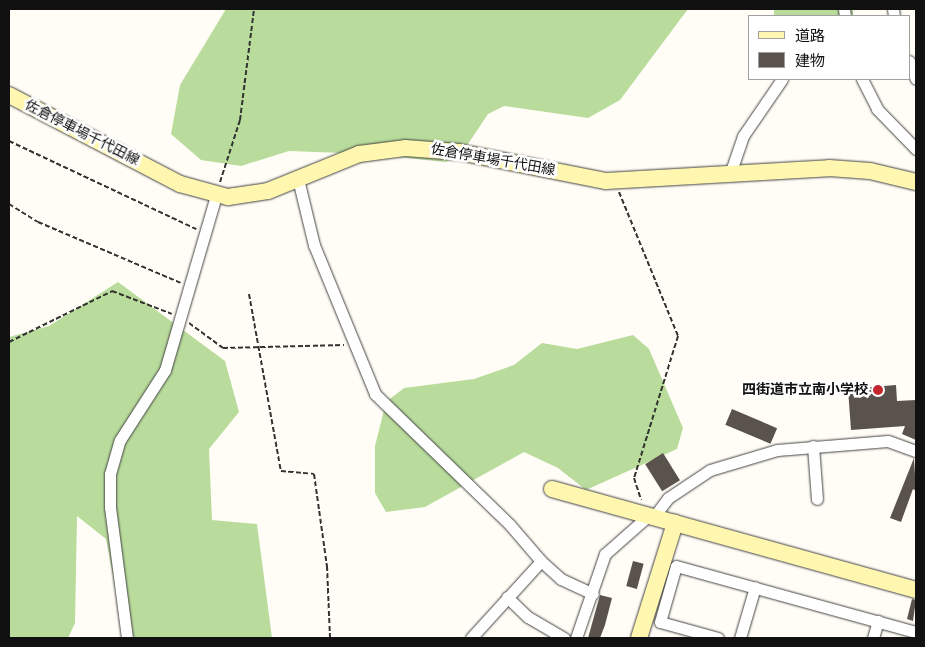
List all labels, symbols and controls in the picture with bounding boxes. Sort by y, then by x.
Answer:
legend [748,15,910,80]
text: 道路 [795,27,825,45]
text: 建物 [795,52,825,70]
street label: 佐倉停車場千代田線 [22,97,142,169]
street label: 佐倉停車場千代田線 [429,141,557,179]
place label: 四街道市立南小学校 [742,382,868,398]
marker: 四街道市立南小学校 [872,384,884,396]

